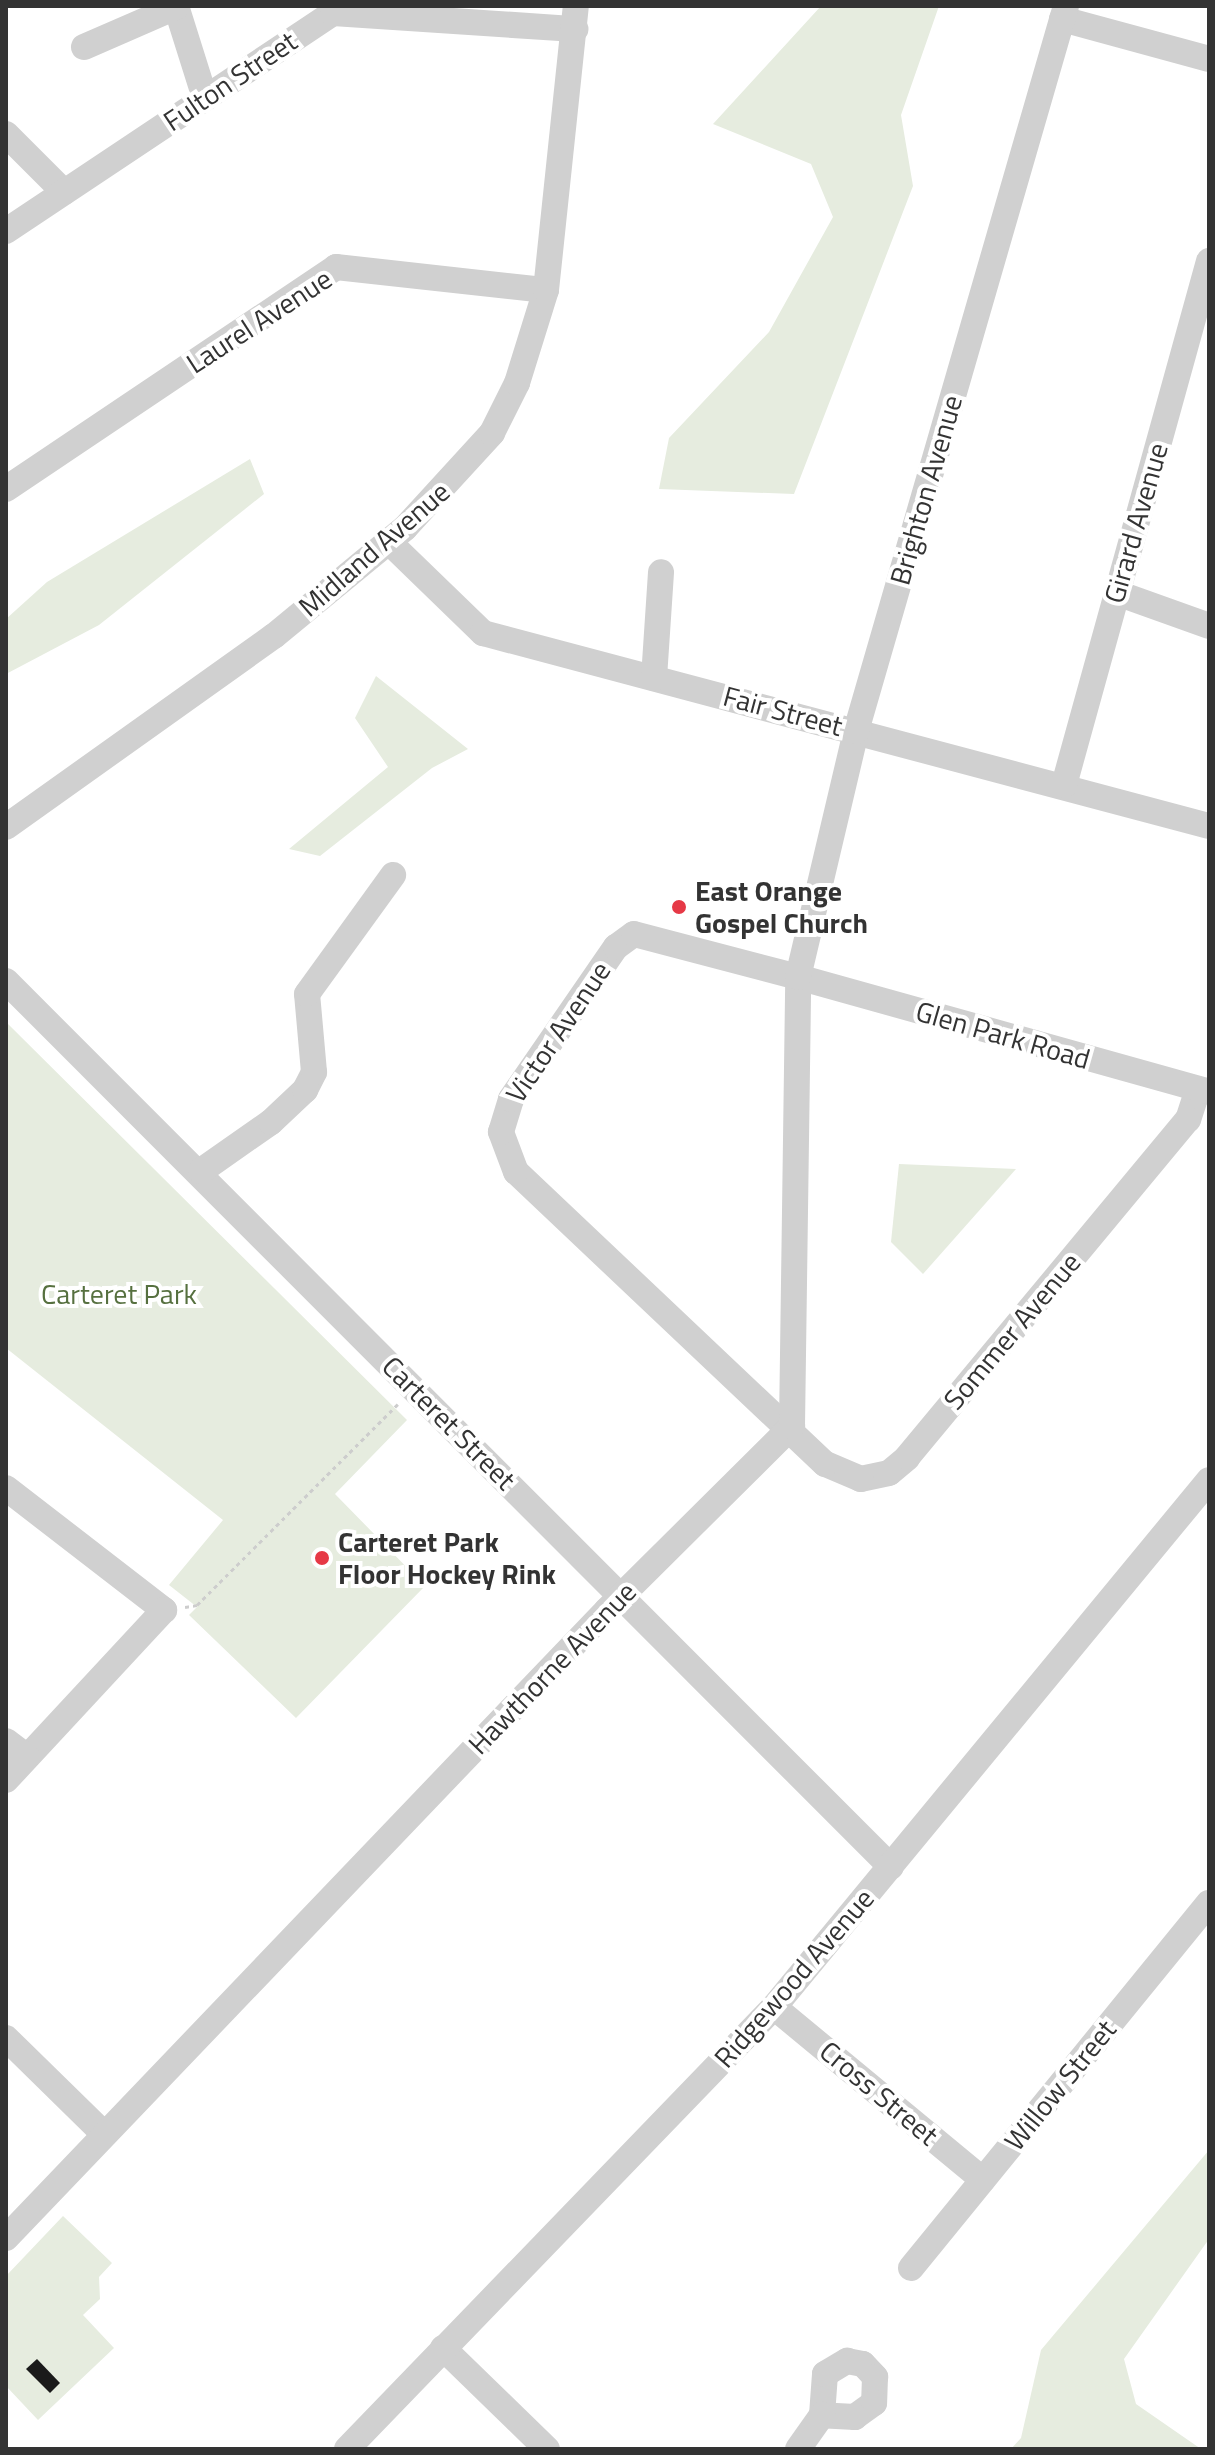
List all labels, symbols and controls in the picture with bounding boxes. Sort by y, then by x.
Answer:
street label: Fulton Street [157,24,303,138]
street label: Laurel Avenue [180,262,338,380]
street label: Brighton Avenue [883,391,969,589]
street label: Girard Avenue [1097,439,1175,607]
street label: Midland Avenue [292,474,456,624]
street label: Fair Street [720,679,846,743]
place label: East Orange Gospel Church [695,874,868,940]
marker: East Orange Gospel Church [670,898,688,916]
street label: Victor Avenue [499,955,617,1109]
street label: Glen Park Road [912,994,1094,1076]
street label: Sommer Avenue [937,1246,1087,1416]
park label: Carteret Park [41,1277,197,1311]
street label: Carteret Street [375,1349,523,1497]
place label: Carteret Park Floor Hockey Rink [338,1525,556,1591]
marker: Carteret Park Floor Hockey Rink [313,1549,331,1567]
street label: Hawthorne Avenue [461,1575,643,1761]
street label: Ridgewood Avenue [707,1882,881,2074]
street label: Willow Street [997,2013,1123,2157]
street label: Cross Street [813,2034,945,2152]

